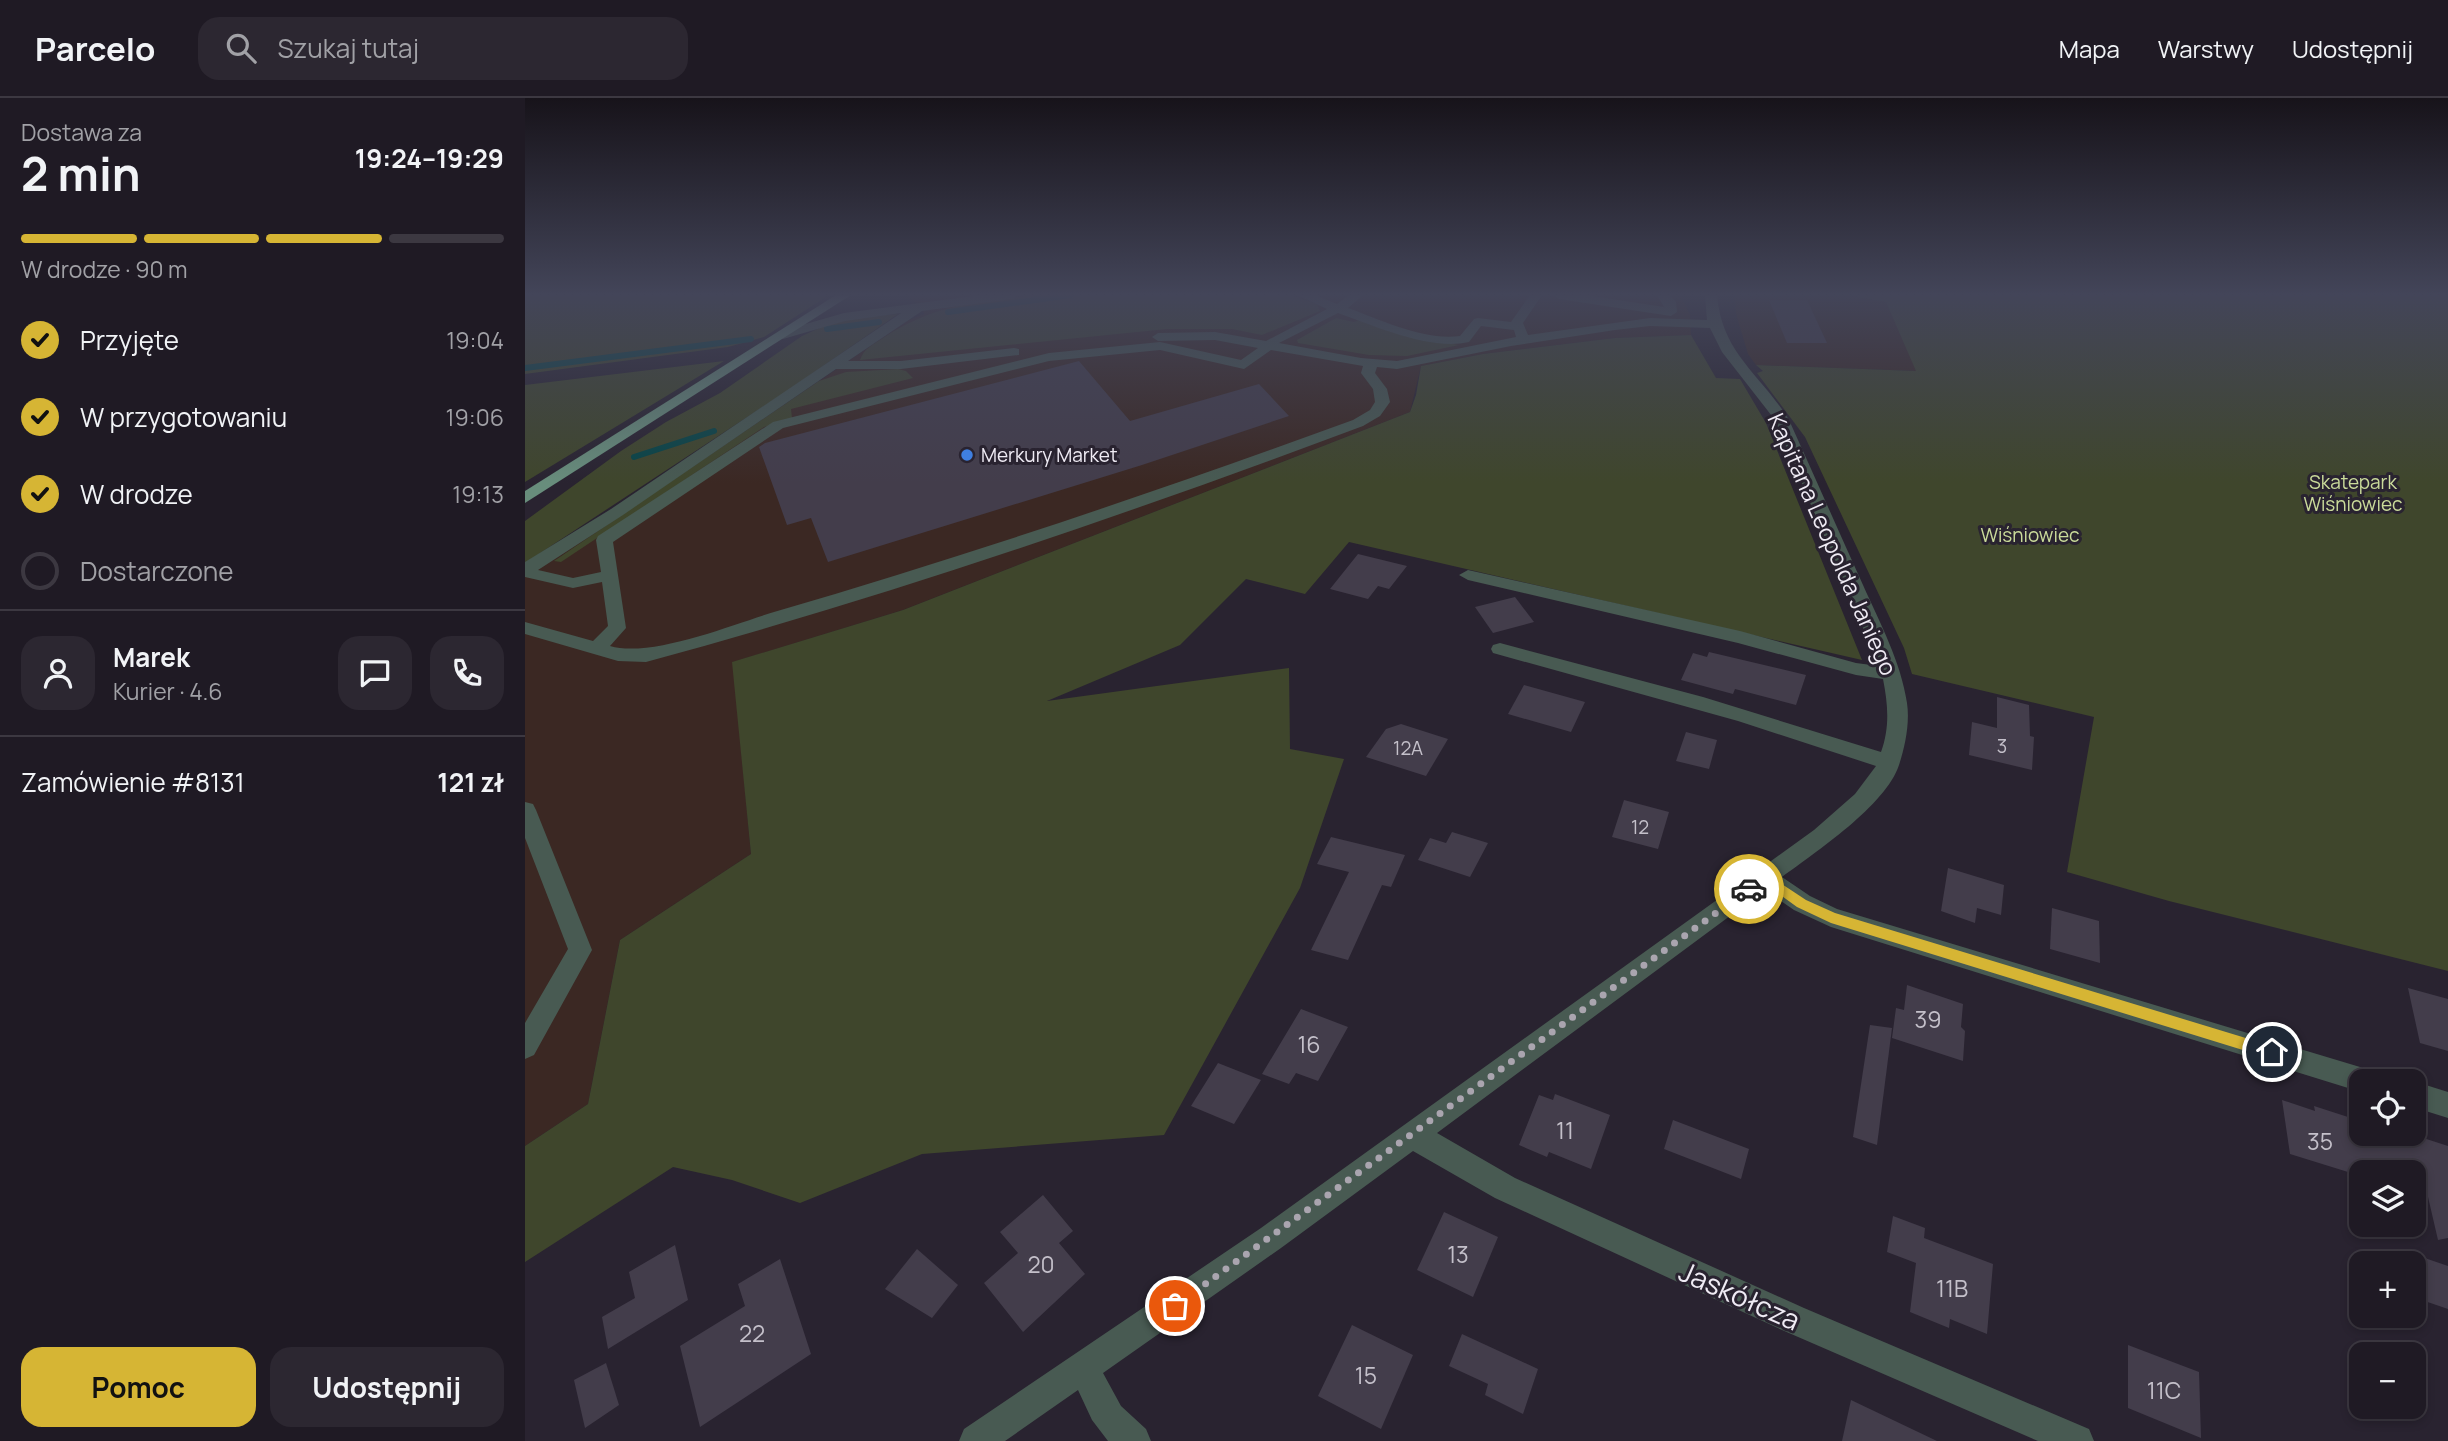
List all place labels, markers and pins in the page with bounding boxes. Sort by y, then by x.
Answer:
place label: Merkury Market [981,442,1118,468]
marker: Merkury Market [959,447,975,463]
pin [2242,1022,2302,1082]
pin [1145,1276,1205,1336]

